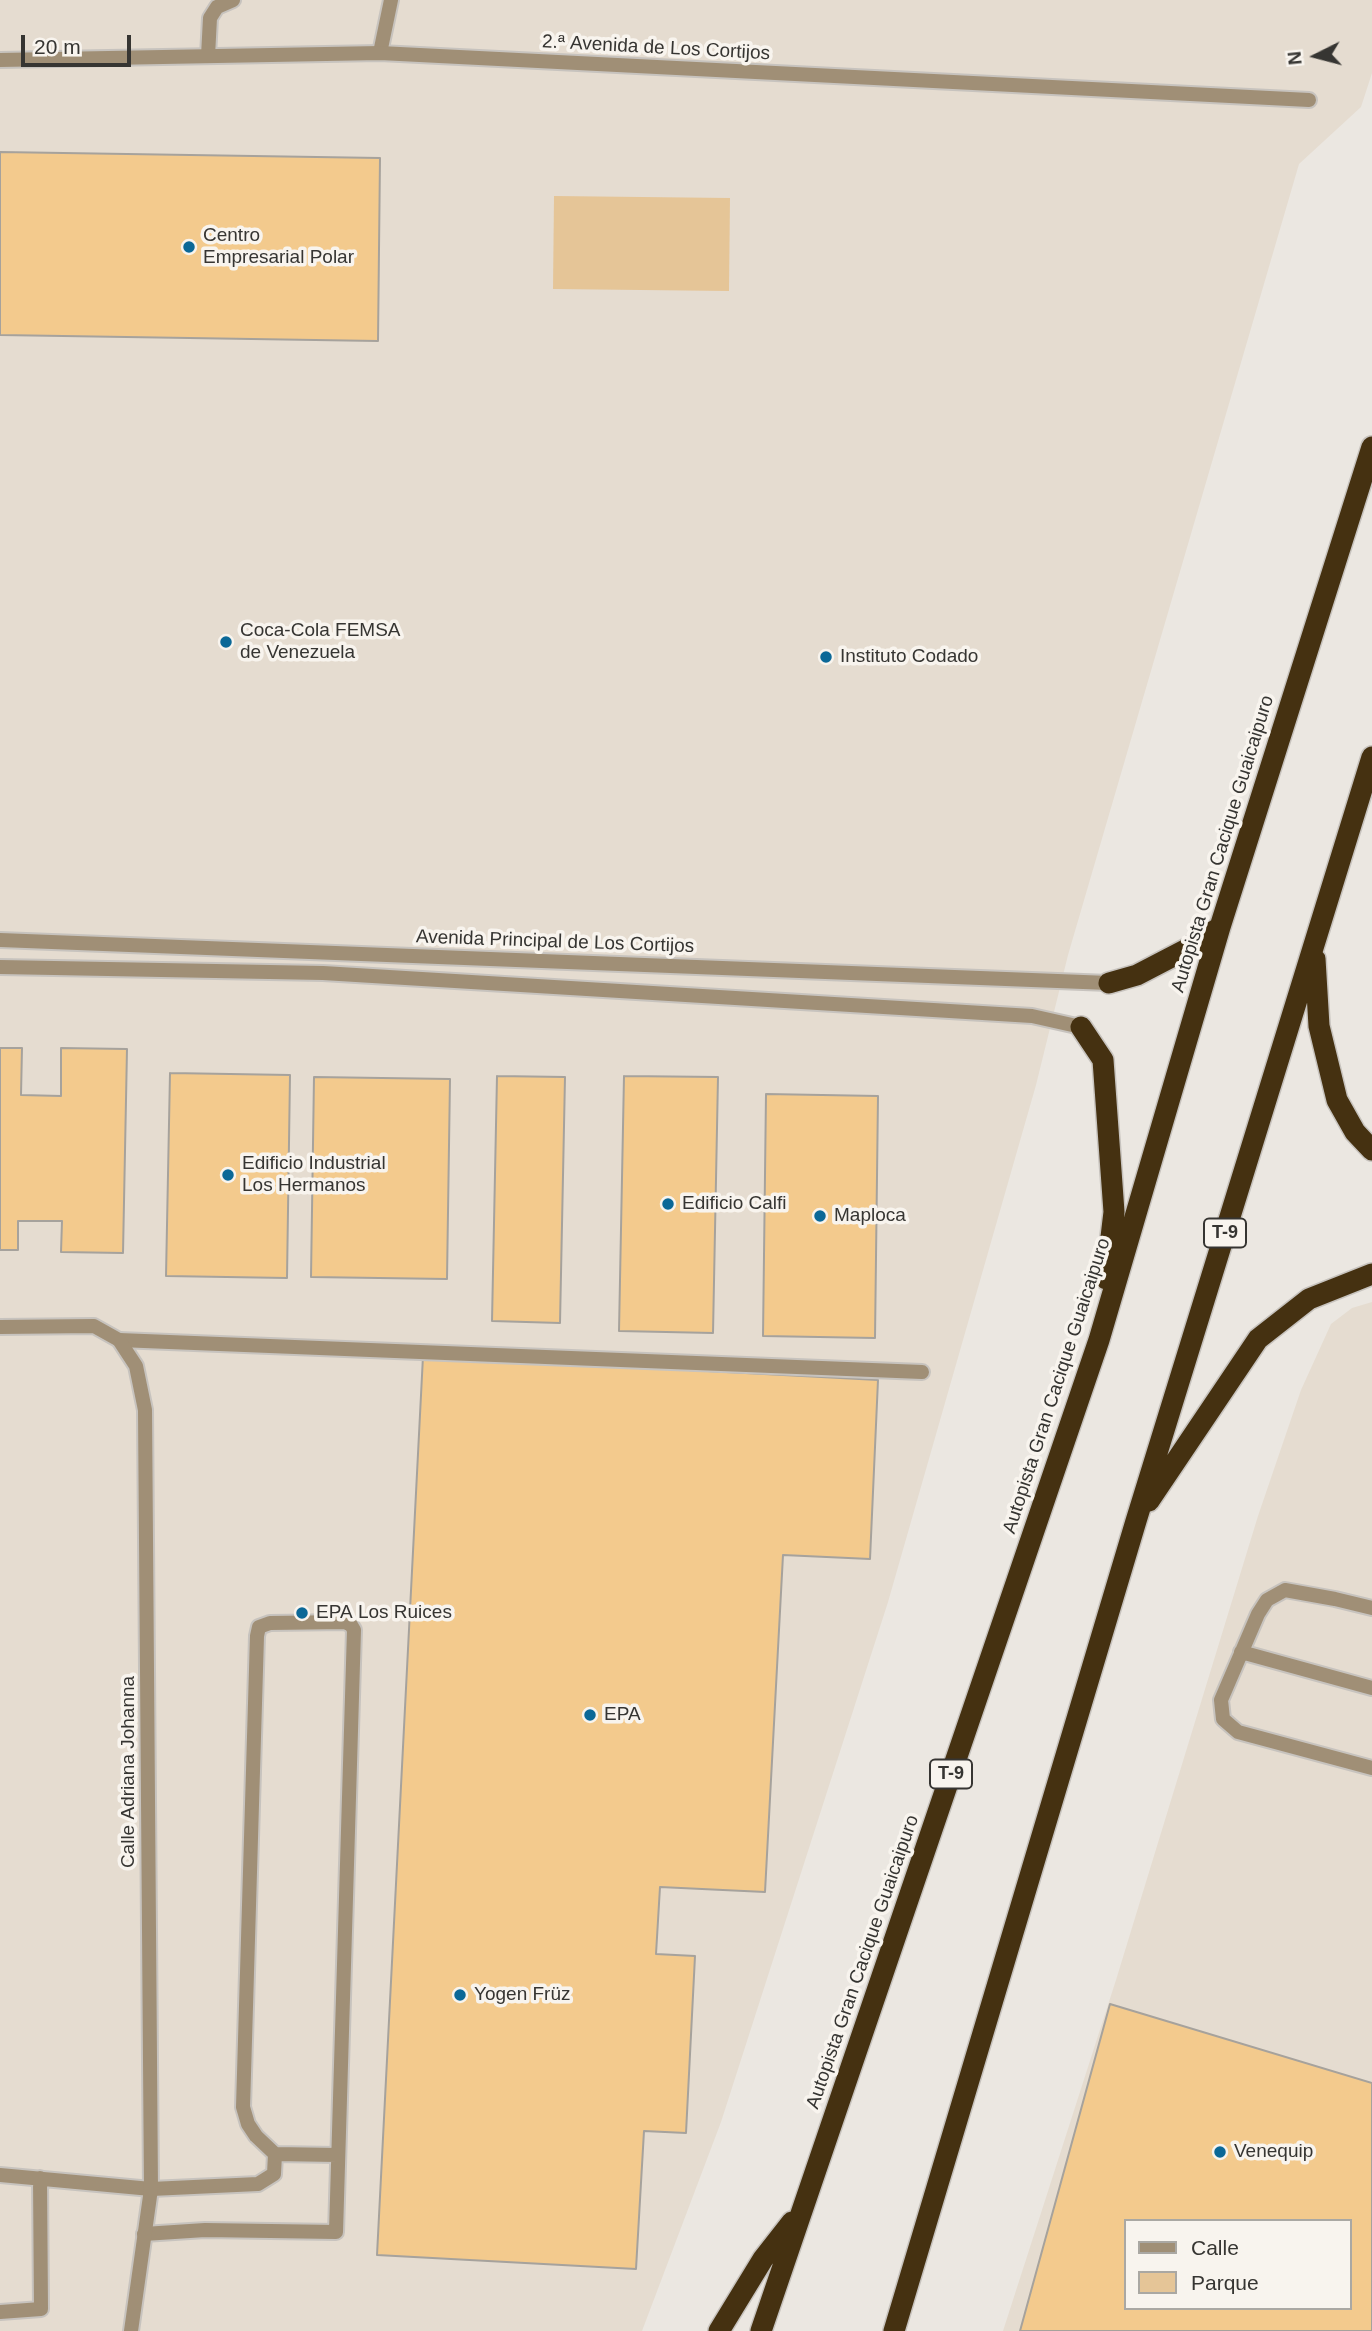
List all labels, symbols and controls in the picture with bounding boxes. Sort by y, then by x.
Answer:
scale bar [24,21,135,65]
north arrow [1281,21,1351,91]
street label: 2.ª Avenida de Los Cortijos [541,31,771,65]
text: 20 m [34,35,81,58]
text: N [1283,50,1306,66]
place label: Centro Empresarial Polar [203,225,354,269]
marker: Centro Empresarial Polar [181,239,197,255]
place label: Coca-Cola FEMSA de Venezuela [240,620,400,664]
marker: Coca-Cola FEMSA de Venezuela [218,634,234,650]
place label: Instituto Codado [840,646,978,668]
marker: Instituto Codado [818,649,834,665]
street label: Autopista Gran Cacique Guaicaipuro [1167,693,1279,995]
street label: Avenida Principal de Los Cortijos [415,926,695,958]
place label: Edificio Industrial Los Hermanos [242,1153,386,1197]
marker: Edificio Industrial Los Hermanos [220,1167,236,1183]
place label: Edificio Calfi [682,1193,787,1215]
marker: Edificio Calfi [660,1196,676,1212]
place label: Maploca [834,1205,906,1227]
marker: Maploca [812,1208,828,1224]
road number: T-9 [1204,1218,1246,1248]
street label: Autopista Gran Cacique Guaicaipuro [998,1235,1116,1537]
place label: EPA Los Ruices [316,1602,452,1624]
marker: EPA Los Ruices [294,1605,310,1621]
street label: Calle Adriana Johanna [118,1676,140,1868]
place label: EPA [604,1704,641,1726]
marker: EPA [582,1707,598,1723]
road number: T-9 [930,1759,972,1788]
street label: Autopista Gran Cacique Guaicaipuro [802,1812,924,2112]
place label: Yogen Früz [474,1984,570,2006]
marker: Yogen Früz [452,1987,468,2003]
place label: Venequip [1234,2141,1313,2163]
marker: Venequip [1212,2144,1228,2160]
legend [1124,2219,1351,2310]
text: Calle [1191,2236,1239,2259]
text: Parque [1191,2271,1259,2294]

